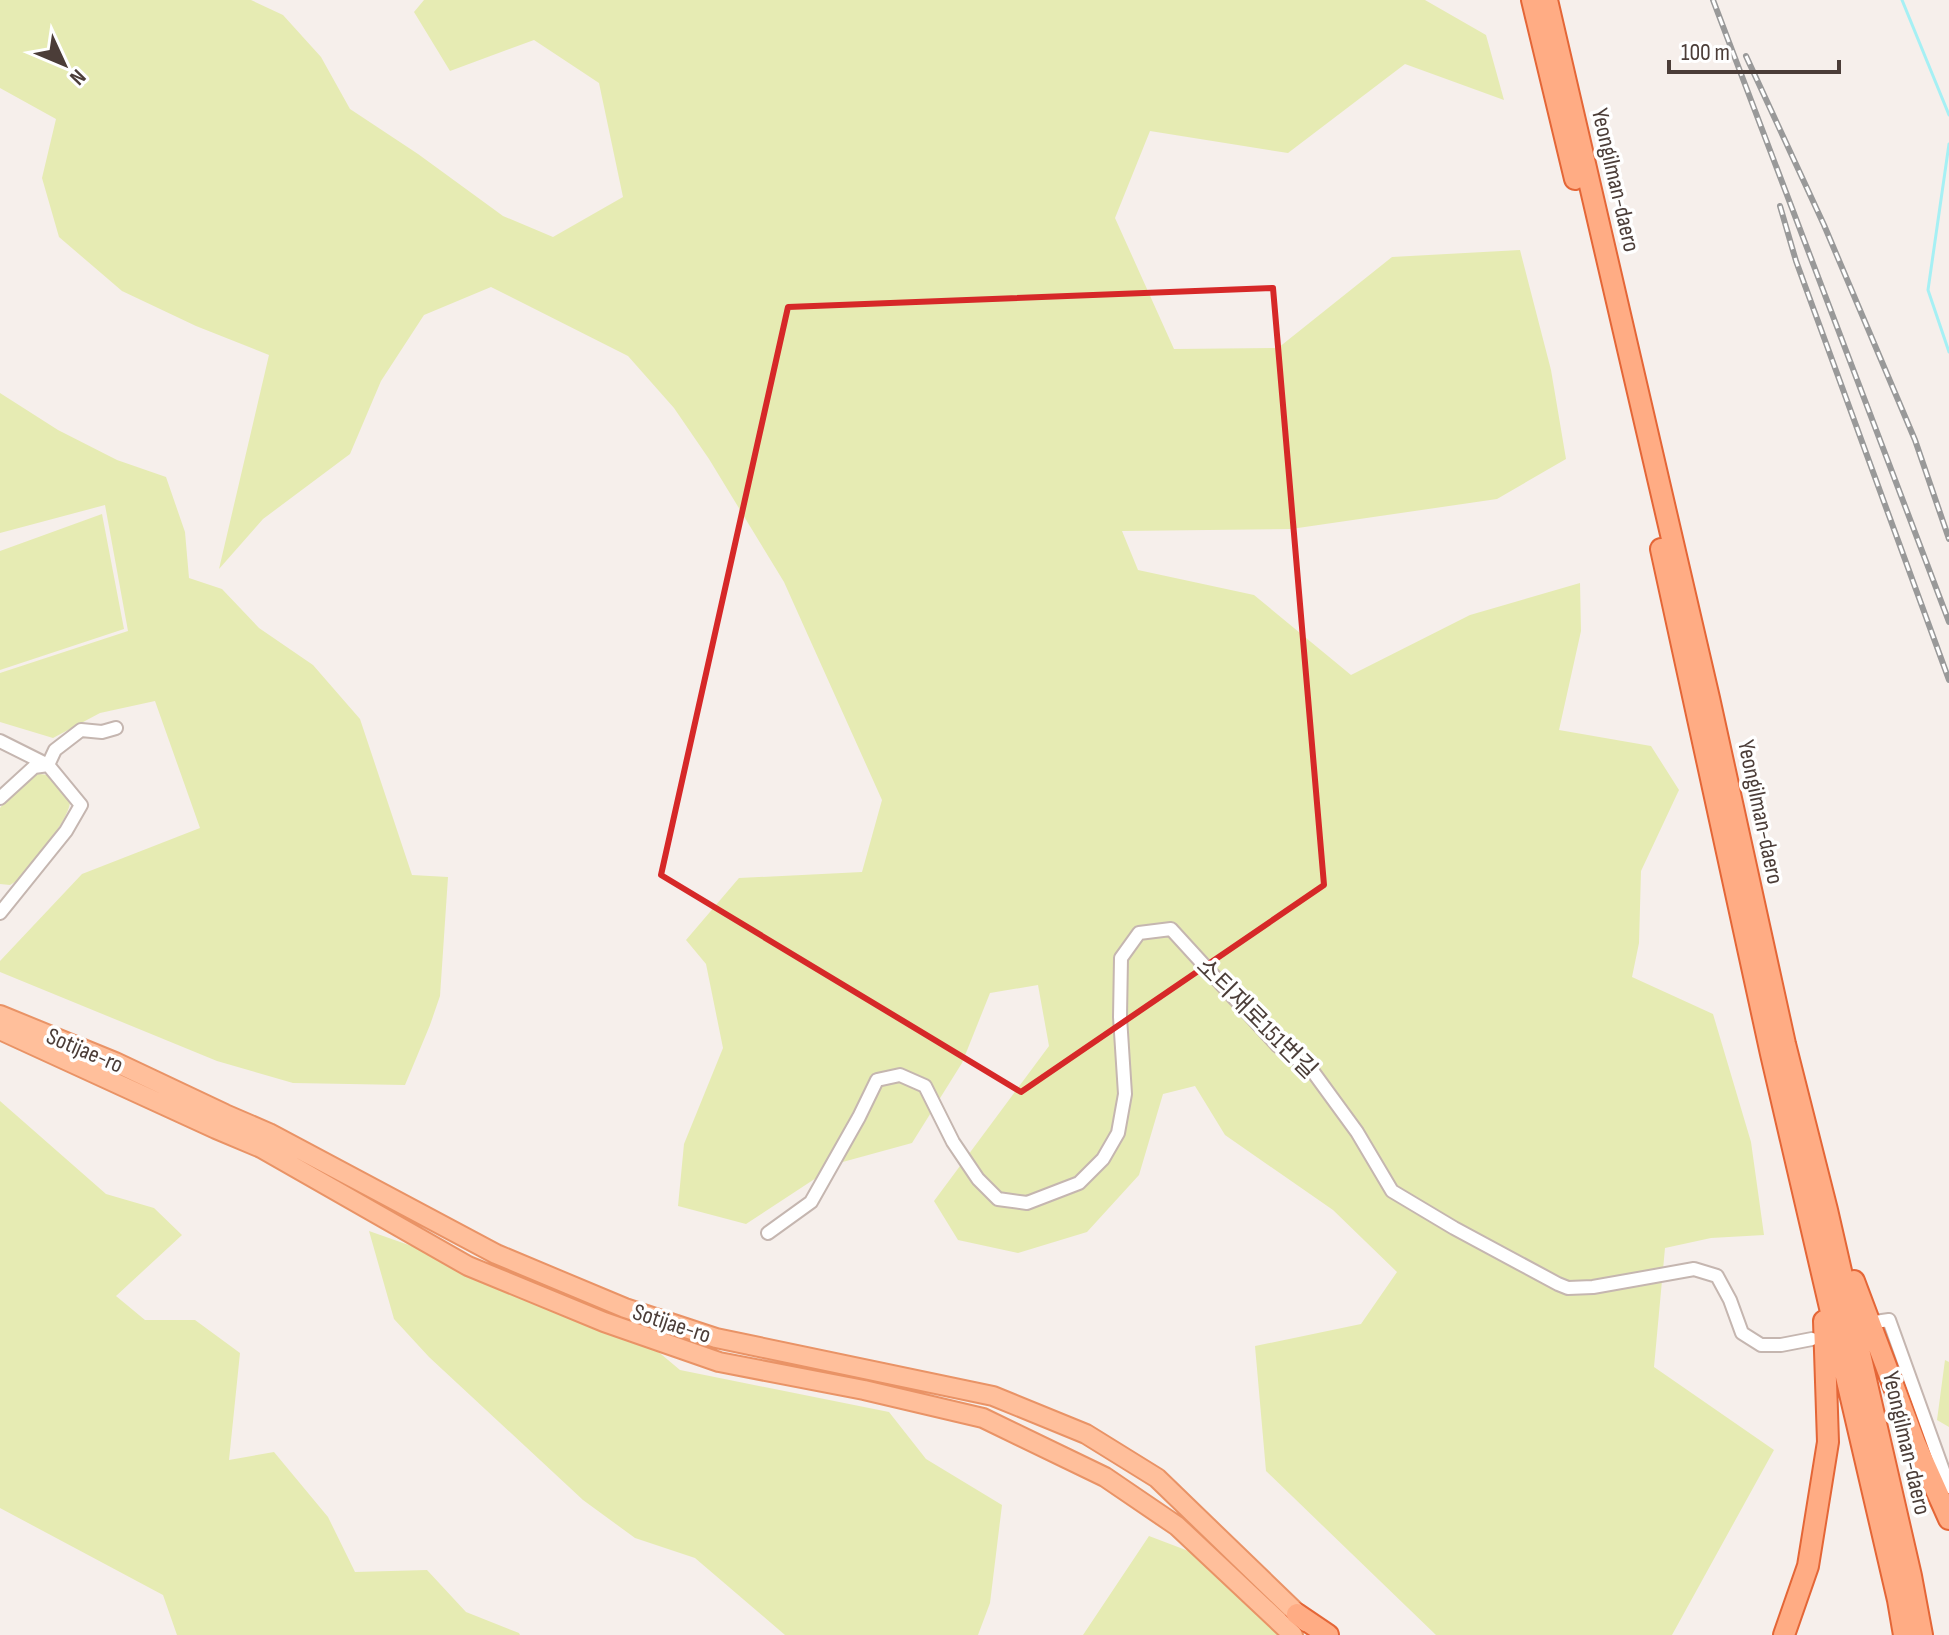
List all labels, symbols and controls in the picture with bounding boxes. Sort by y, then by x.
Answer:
north arrow [24,24,104,104]
scale bar [1669,24,1839,74]
text: 100 m [1681,38,1730,67]
text: N [64,63,91,90]
street label: Yeongilman-daero [1585,106,1646,255]
street label: Yeongilman-daero [1731,738,1790,887]
street label: 소티재로151번길 [1190,952,1323,1085]
street label: Sotijae-ro [42,1021,128,1080]
street label: Sotijae-ro [629,1297,715,1350]
street label: Yeongilman-daero [1876,1369,1937,1518]

